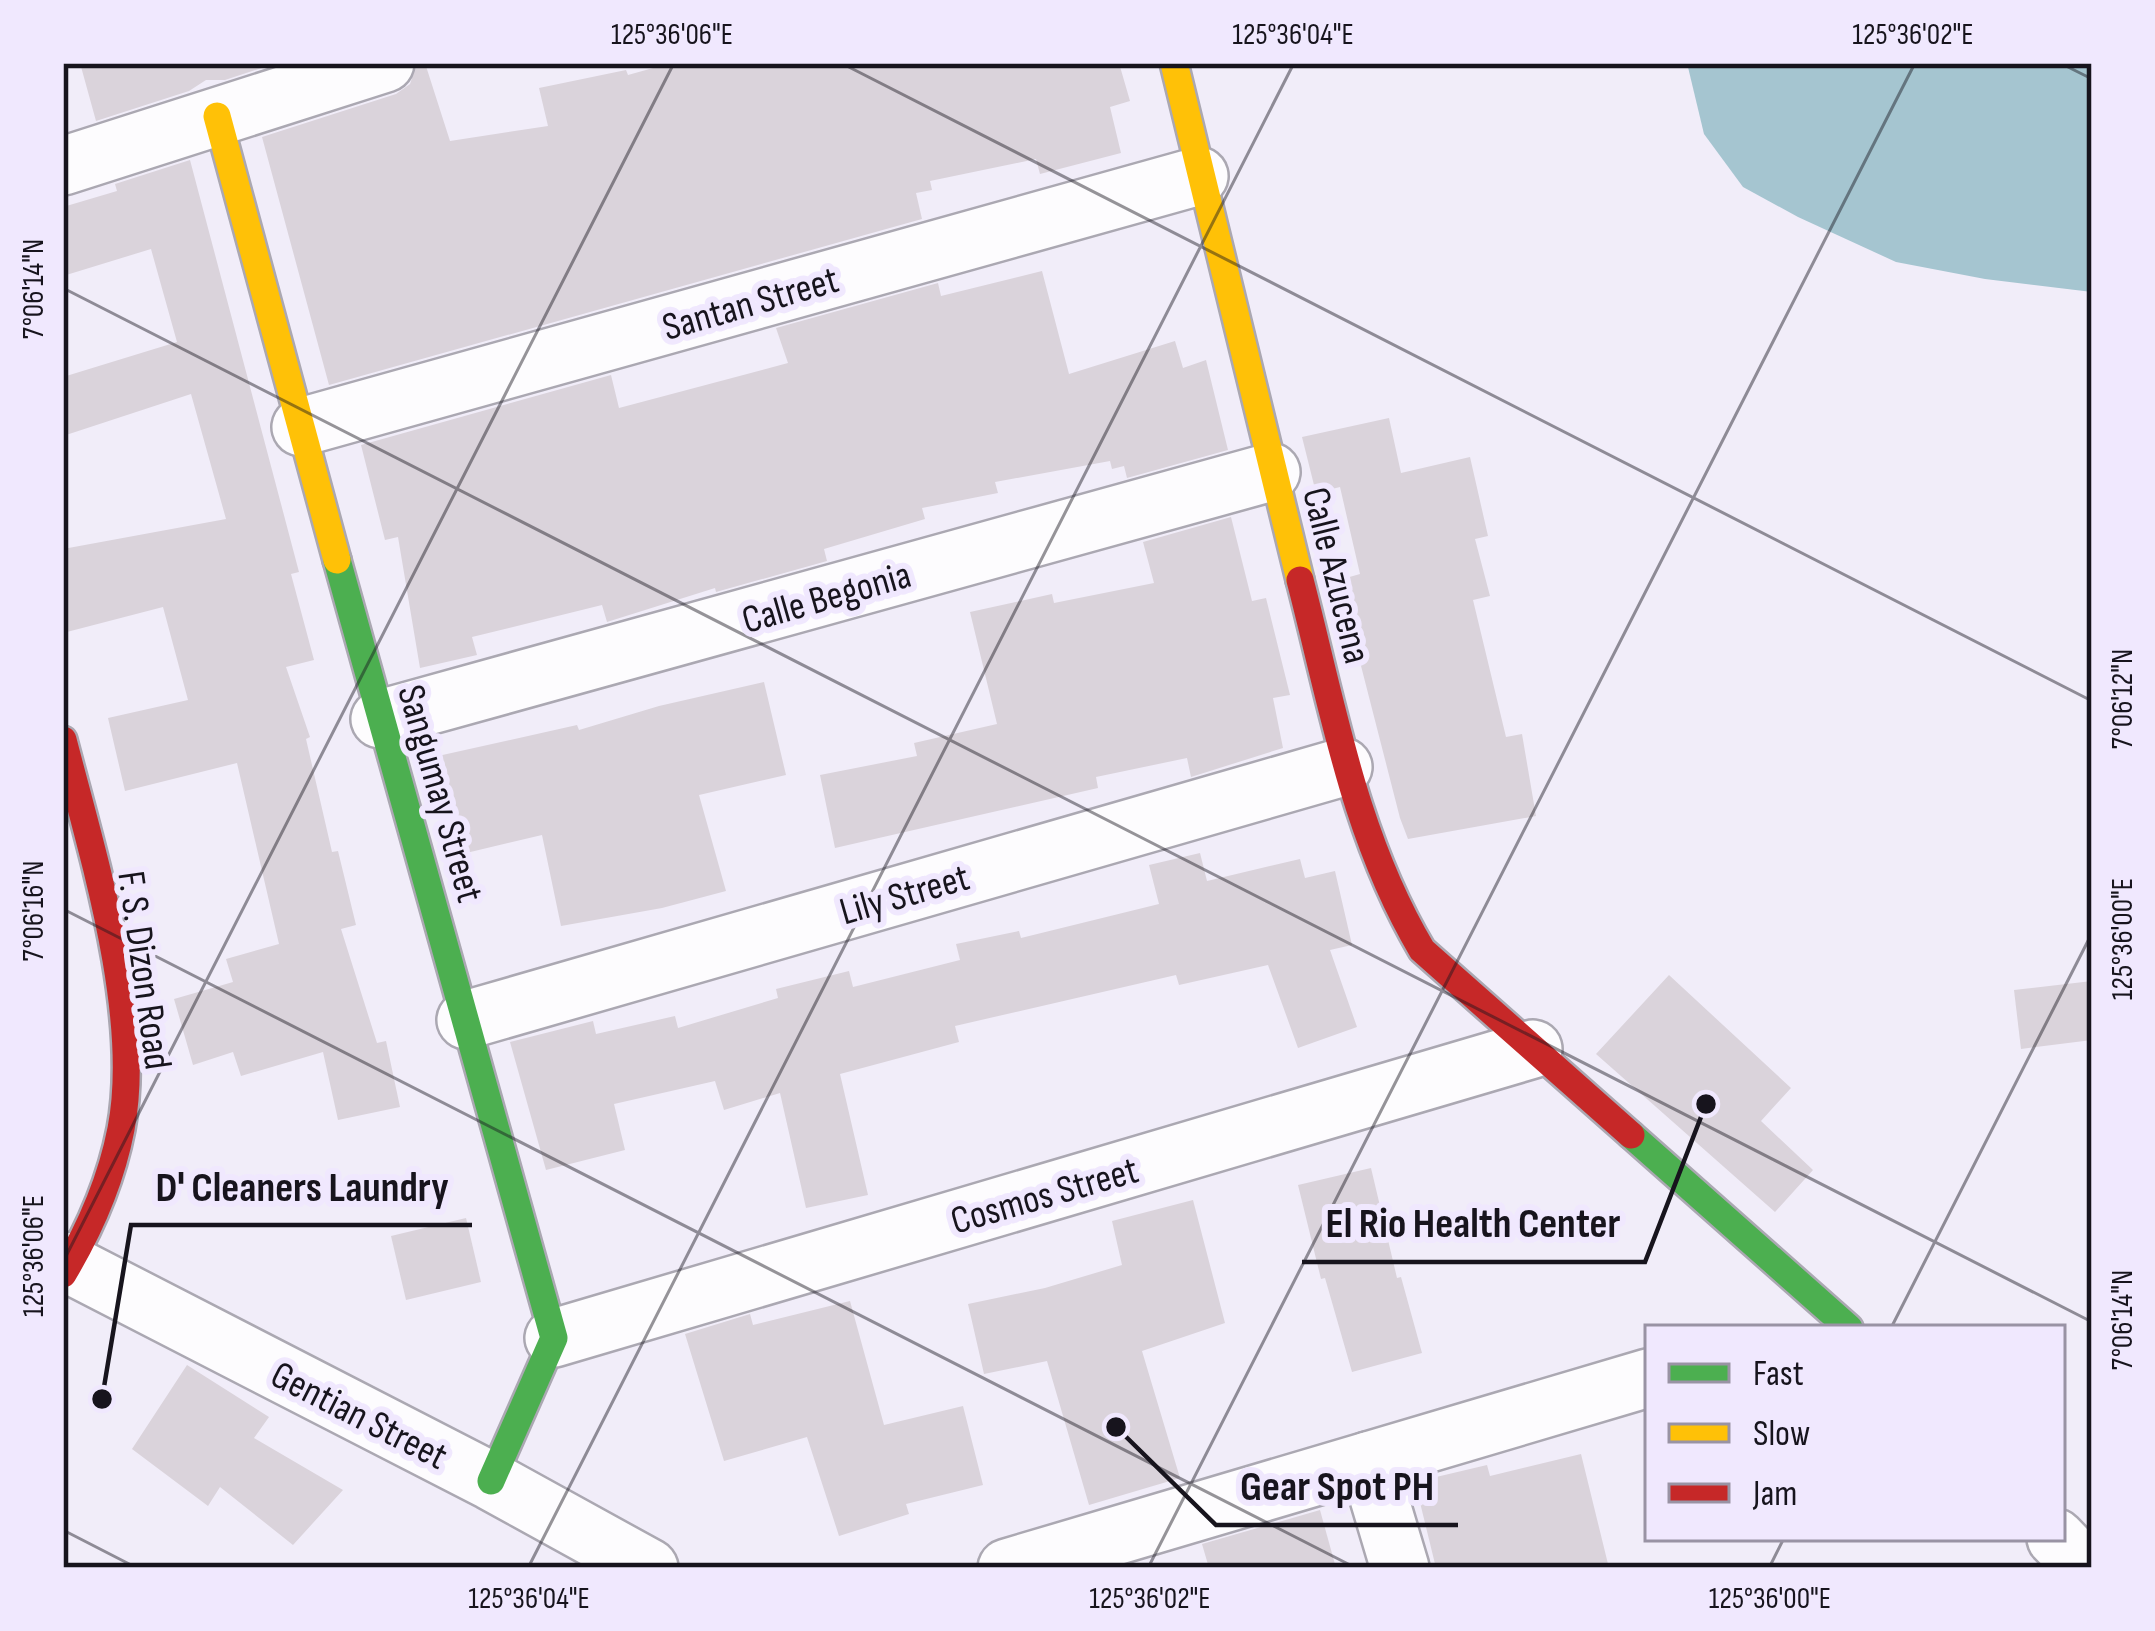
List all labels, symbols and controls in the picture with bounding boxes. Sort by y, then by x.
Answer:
text: 125°36'06"E [611,17,733,53]
text: 125°36'04"E [1232,17,1354,53]
text: 125°36'02"E [1852,17,1974,53]
text: 7°06'14"N [16,239,52,339]
street label: Santan Street [657,257,844,352]
street label: Calle Azucena [1291,483,1380,669]
street label: Calle Begonia [737,552,916,645]
text: 7°06'12"N [2105,649,2141,749]
street label: Sangumay Street [386,680,493,908]
street label: Lily Street [835,855,975,936]
text: 7°06'16"N [16,861,52,961]
street label: F. S. Dizon Road [106,868,181,1073]
text: 125°36'00"E [2105,878,2141,1000]
callout: D' Cleaners Laundry [131,1147,472,1225]
street label: Cosmos Street [946,1147,1144,1246]
text: D' Cleaners Laundry [155,1163,449,1214]
callout: El Rio Health Center [1302,1184,1645,1262]
text: 125°36'06"E [16,1195,52,1317]
text: El Rio Health Center [1325,1199,1621,1250]
text: 7°06'14"N [2105,1270,2141,1370]
legend [1645,1325,2065,1541]
street label: Gentian Street [263,1352,455,1481]
text: Fast [1753,1353,1804,1396]
text: Slow [1753,1413,1810,1456]
callout: Gear Spot PH [1216,1447,1458,1525]
text: Gear Spot PH [1240,1462,1434,1513]
text: Jam [1752,1473,1797,1516]
text: 125°36'04"E [468,1581,590,1617]
text: 125°36'02"E [1089,1581,1211,1617]
text: 125°36'00"E [1709,1581,1831,1617]

